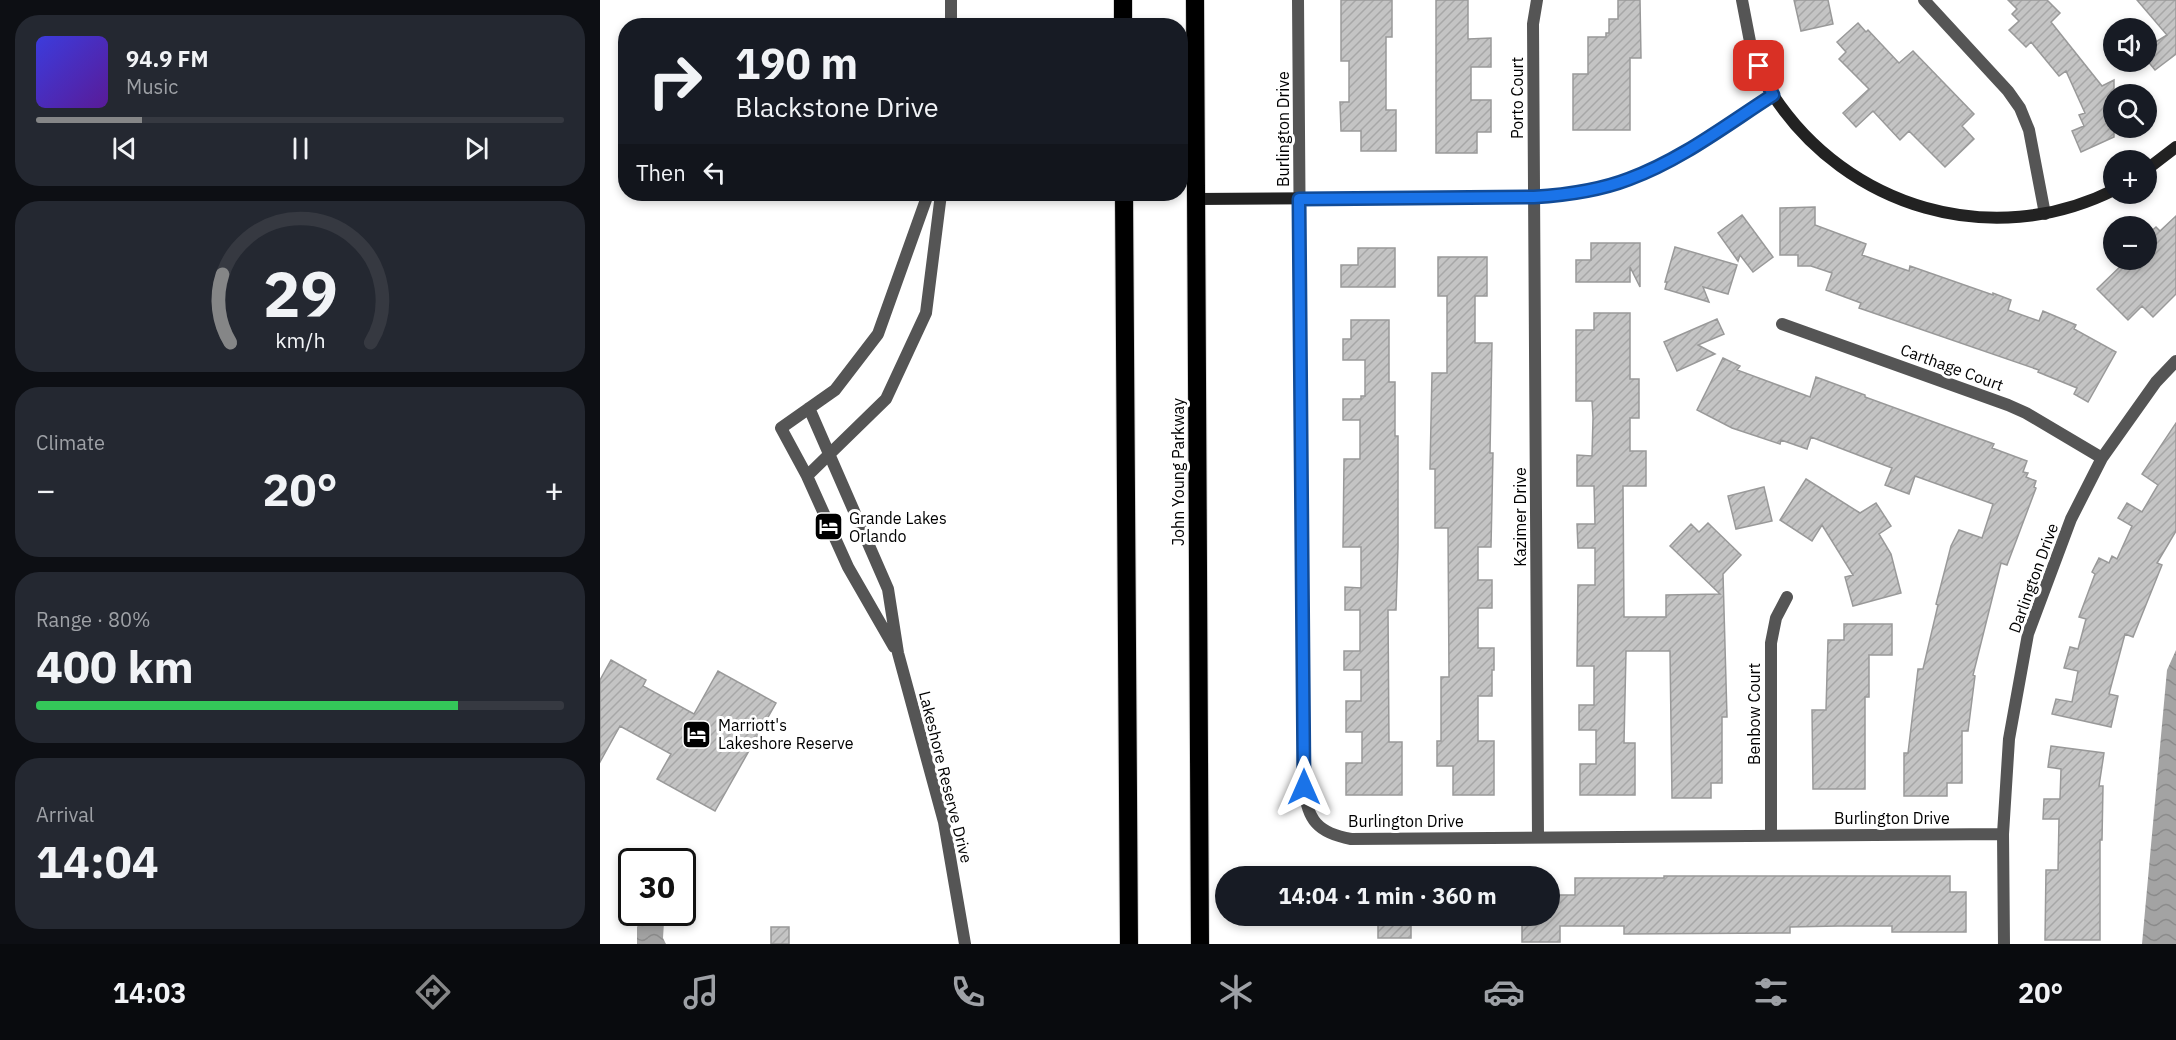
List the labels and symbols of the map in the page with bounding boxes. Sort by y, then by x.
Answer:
pin [1733,40,1784,91]
street label: Porto Court [1507,57,1527,139]
street label: Burlington Drive [1273,71,1293,187]
street label: Carthage Court [1898,339,2006,395]
street label: John Young Parkway [1168,398,1188,546]
street label: Kazimer Drive [1510,467,1530,567]
place label: Grande Lakes Orlando [849,508,947,546]
hotel icon: Grande Lakes Orlando [812,511,844,543]
street label: Darlington Drive [2004,520,2062,636]
street label: Benbow Court [1744,663,1764,765]
street label: Lakeshore Reserve Drive [915,689,977,865]
place label: Marriott's Lakeshore Reserve [718,715,854,753]
hotel icon: Marriott's Lakeshore Reserve [681,718,713,750]
position arrow [1272,755,1336,819]
street label: Burlington Drive [1834,808,1950,828]
street label: Burlington Drive [1348,811,1464,831]
speed limit sign: 30 [618,848,696,926]

